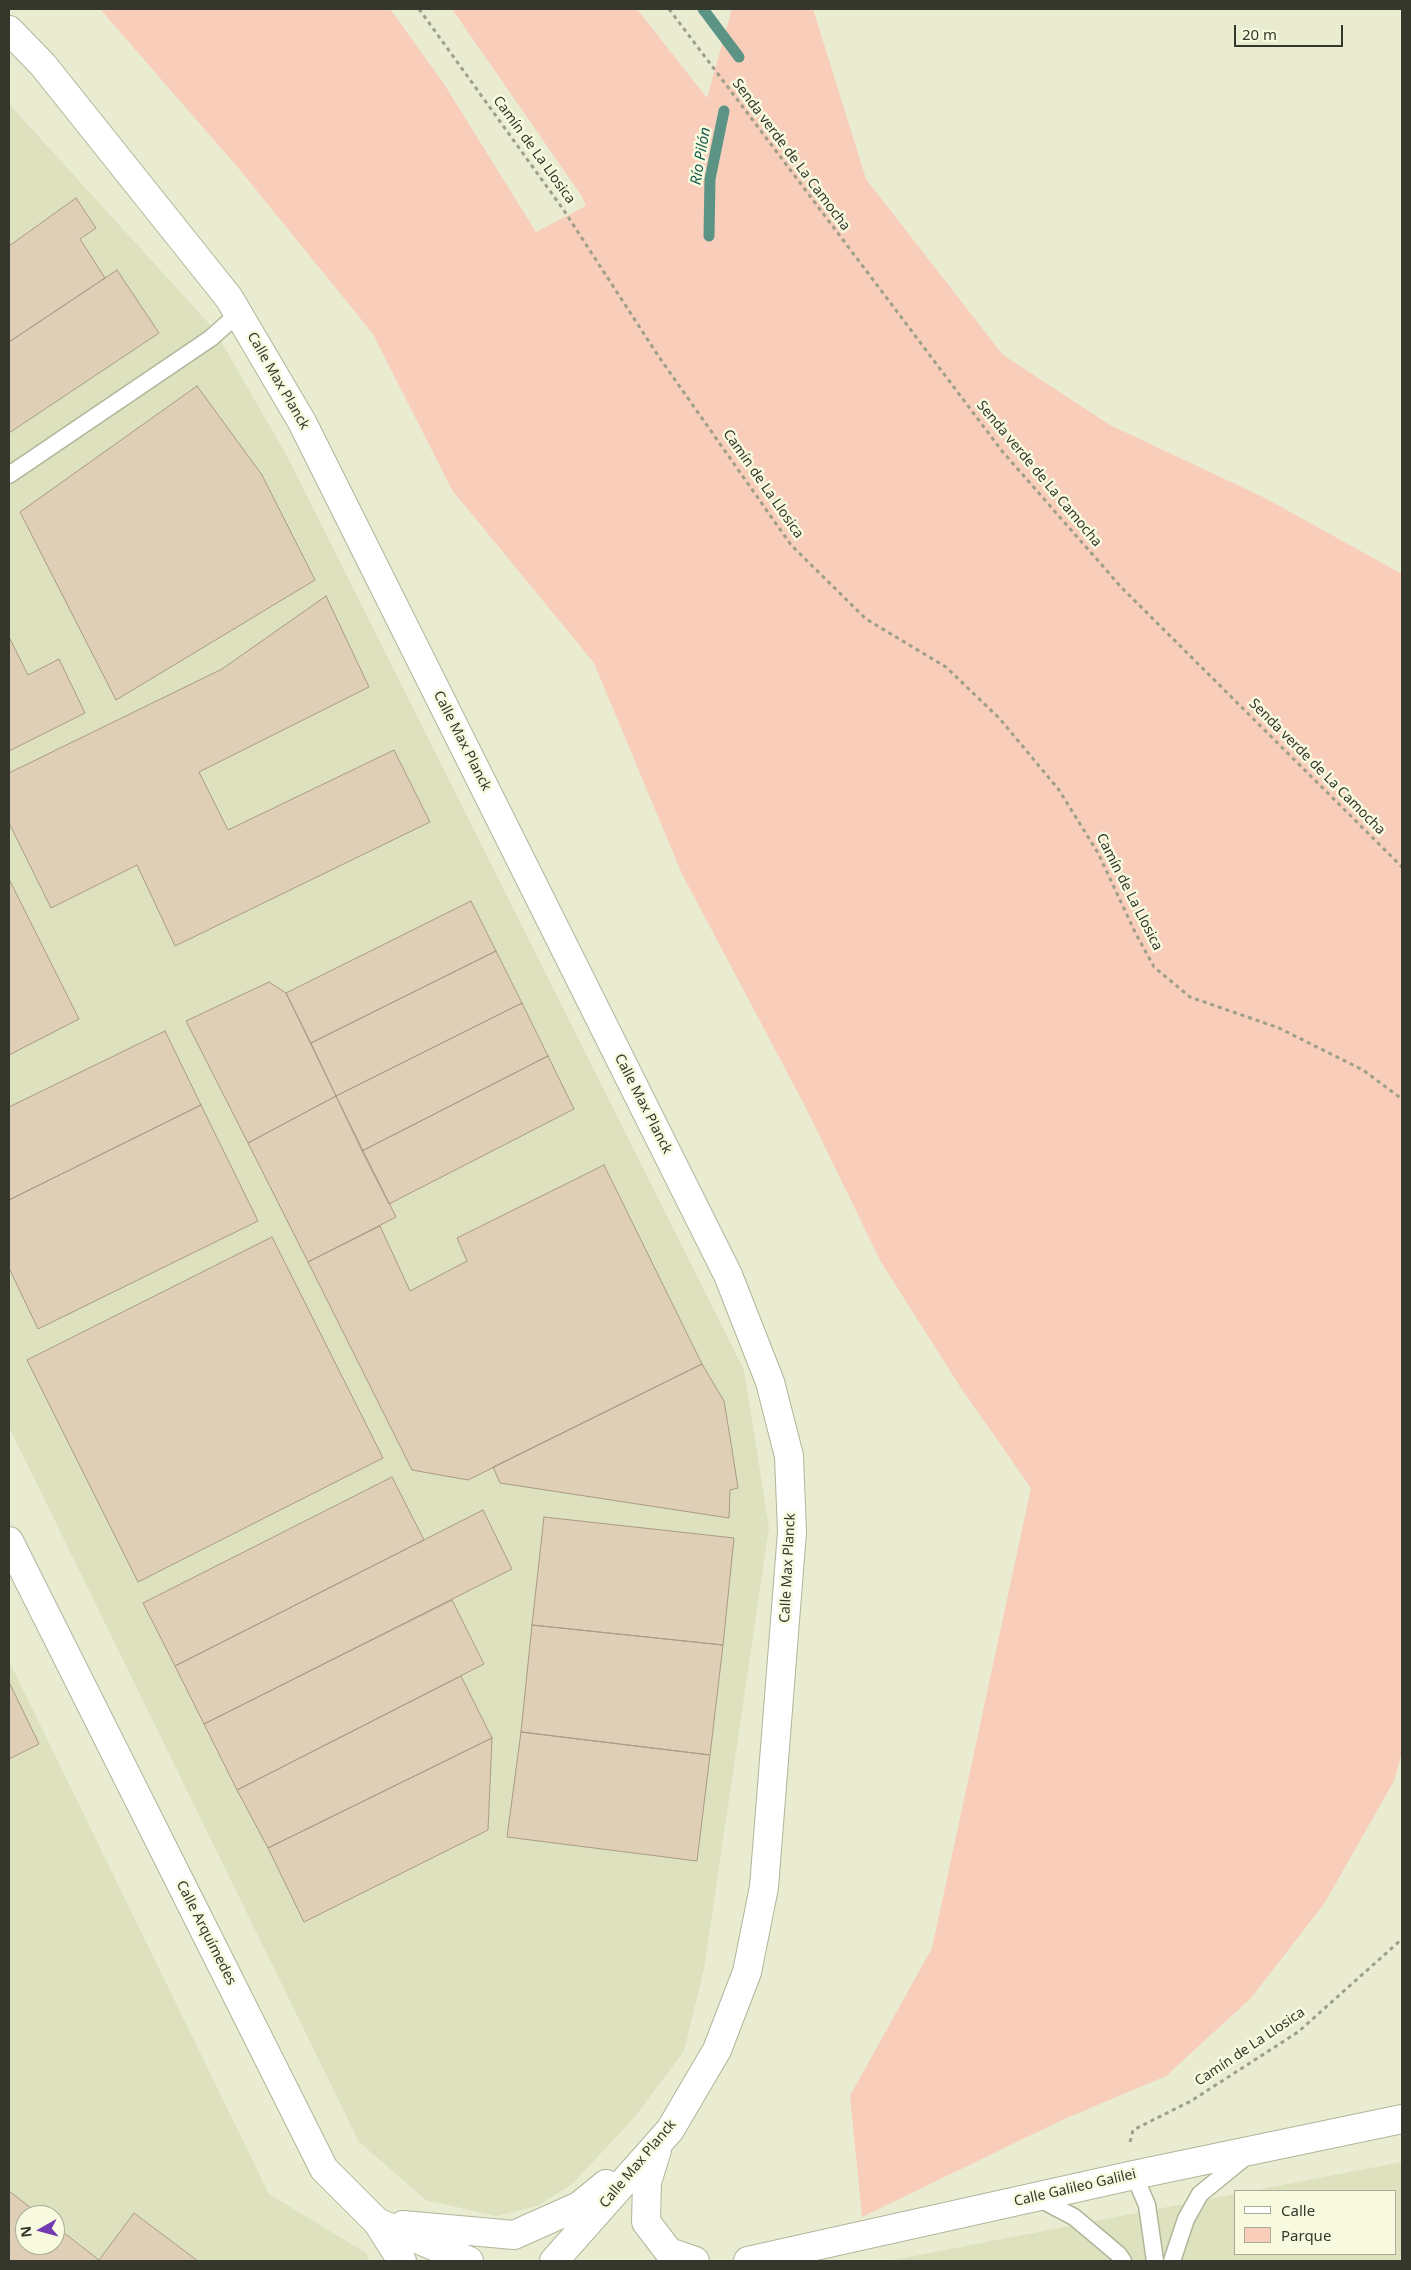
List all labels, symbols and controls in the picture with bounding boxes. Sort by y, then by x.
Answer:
scale bar [1236,15,1345,47]
text: 20 m [1242,24,1277,44]
street label: Senda verde de La Camocha [728,76,854,234]
street label: Camín de La Llosica [489,93,579,207]
water label: Río Pilón [687,126,715,186]
street label: Calle Max Planck [243,329,313,433]
street label: Senda verde de La Camocha [973,398,1105,550]
street label: Camín de La Llosica [719,426,807,542]
street label: Calle Max Planck [430,688,494,794]
street label: Senda verde de La Camocha [1245,695,1389,839]
street label: Camín de La Llosica [1092,831,1166,953]
street label: Calle Max Planck [611,1051,675,1157]
street label: Calle Max Planck [777,1513,799,1623]
street label: Calle Arquímedes [172,1878,240,1988]
street label: Camín de La Llosica [1192,2004,1308,2090]
street label: Calle Max Planck [596,2117,680,2211]
street label: Calle Galileo Galilei [1012,2166,1138,2210]
legend [1234,2190,1396,2255]
text: Calle [1281,2200,1315,2220]
north arrow [15,2205,65,2255]
text: N [15,2225,36,2239]
text: Parque [1281,2225,1331,2245]

